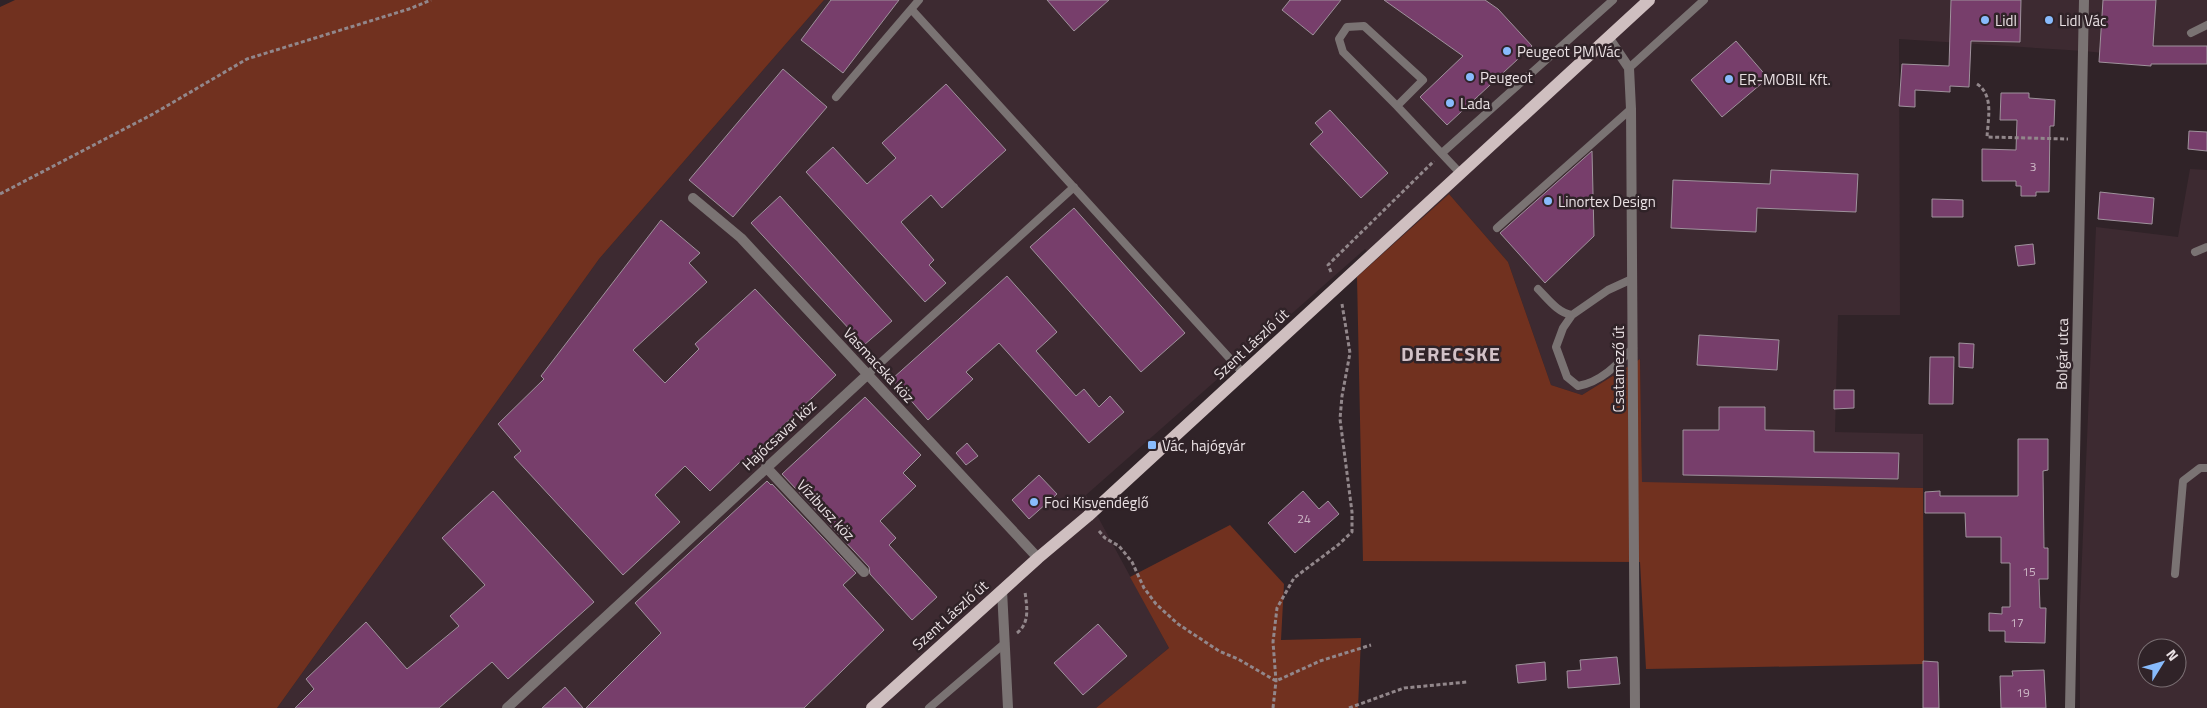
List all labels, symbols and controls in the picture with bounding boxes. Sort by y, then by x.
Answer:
place label: Lidl [1995,9,2017,32]
place label: Lidl Vác [2059,9,2107,32]
marker: Lidl [1979,14,1991,26]
marker: Lidl Vác [2043,14,2055,26]
place label: Peugeot PM Vác [1517,40,1620,63]
marker: Peugeot PM Vác [1501,45,1513,57]
place label: Peugeot [1480,66,1534,89]
place label: ER-MOBIL Kft. [1739,68,1831,91]
marker: Peugeot [1464,71,1476,83]
marker: ER-MOBIL Kft. [1723,73,1735,85]
place label: Lada [1460,92,1491,115]
marker: Lada [1444,97,1456,109]
house number: 3 [2030,157,2036,176]
place label: Linortex Design [1558,190,1656,213]
marker: Linortex Design [1542,195,1554,207]
street label: Szent László út [1208,303,1294,385]
street label: Bolgár utca [2050,318,2074,390]
street label: Vasmacska köz [838,322,920,408]
street label: Csatamező út [1607,325,1630,412]
district label: DERECSKE [1401,338,1501,369]
street label: Hajócsavar köz [737,394,822,476]
place label: Vác, hajógyár [1162,434,1245,457]
marker: Vác, hajógyár [1146,439,1158,451]
street label: Vízibusz köz [791,474,861,546]
place label: Foci Kisvendéglő [1044,491,1149,514]
marker: Foci Kisvendéglő [1028,496,1040,508]
house number: 24 [1297,509,1311,528]
house number: 15 [2022,562,2036,581]
street label: Szent László út [907,574,994,655]
house number: 17 [2010,613,2024,632]
north arrow [2137,638,2187,688]
text: N [2161,645,2184,665]
house number: 19 [2016,683,2030,702]

